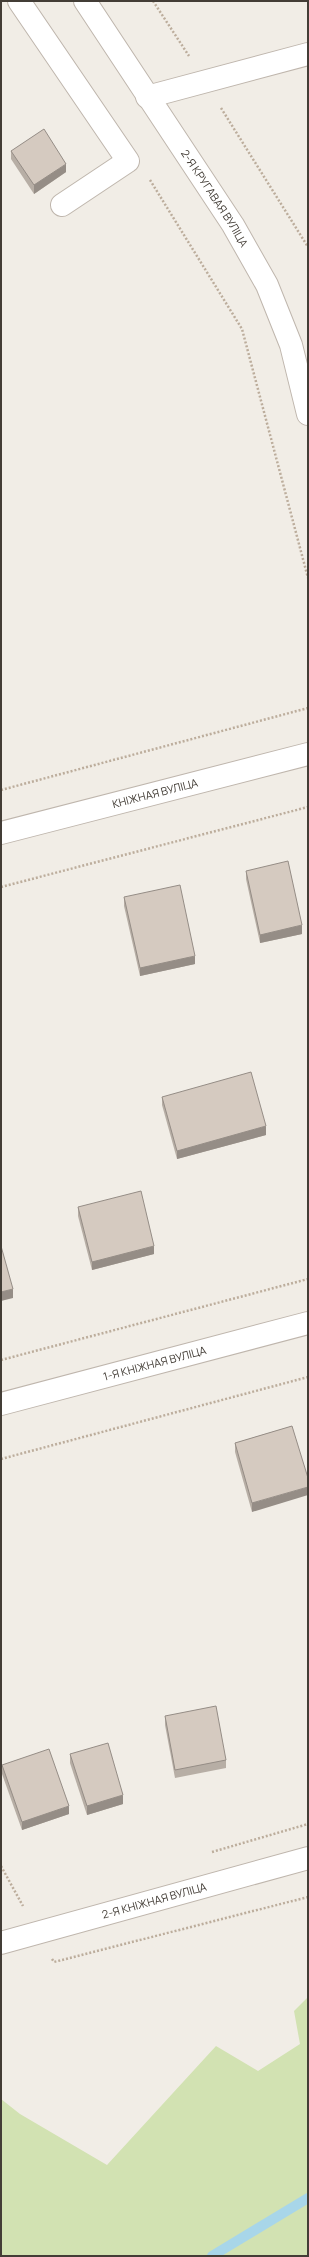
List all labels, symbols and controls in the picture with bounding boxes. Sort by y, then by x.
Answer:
street label: 2-Я КРУГАВАЯ ВУЛІЦА [178,146,252,249]
street label: КНІЖНАЯ ВУЛІЦА [111,775,199,811]
street label: 1-Я КНІЖНАЯ ВУЛІЦА [102,1342,208,1384]
street label: 2-Я КНІЖНАЯ ВУЛІЦА [100,1878,208,1922]

